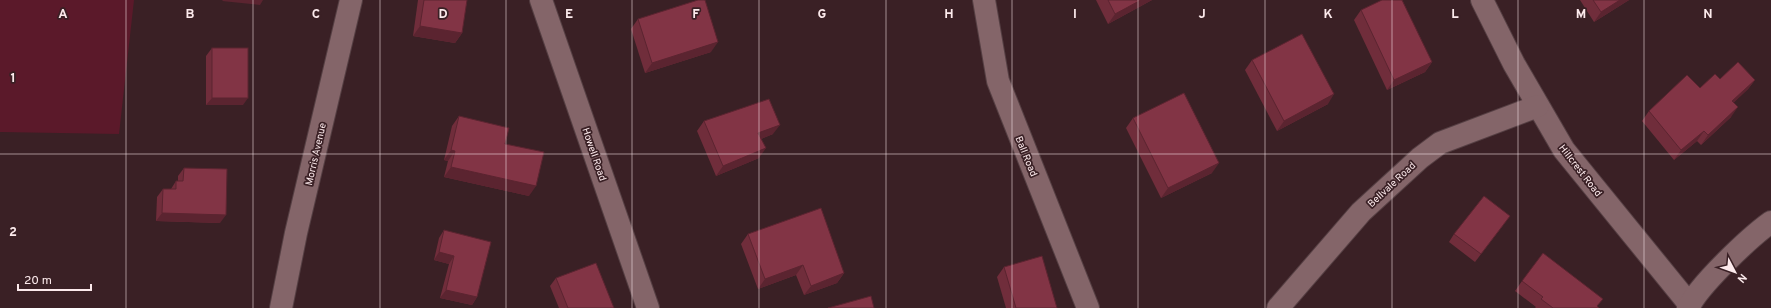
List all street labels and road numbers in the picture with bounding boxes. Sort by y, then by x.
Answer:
street label: Morris Avenue [303,122,330,187]
street label: Howell Road [578,126,609,183]
street label: Ball Road [1012,134,1040,179]
street label: Hillcrest Road [1555,142,1604,200]
street label: Bellvale Road [1365,160,1419,211]

